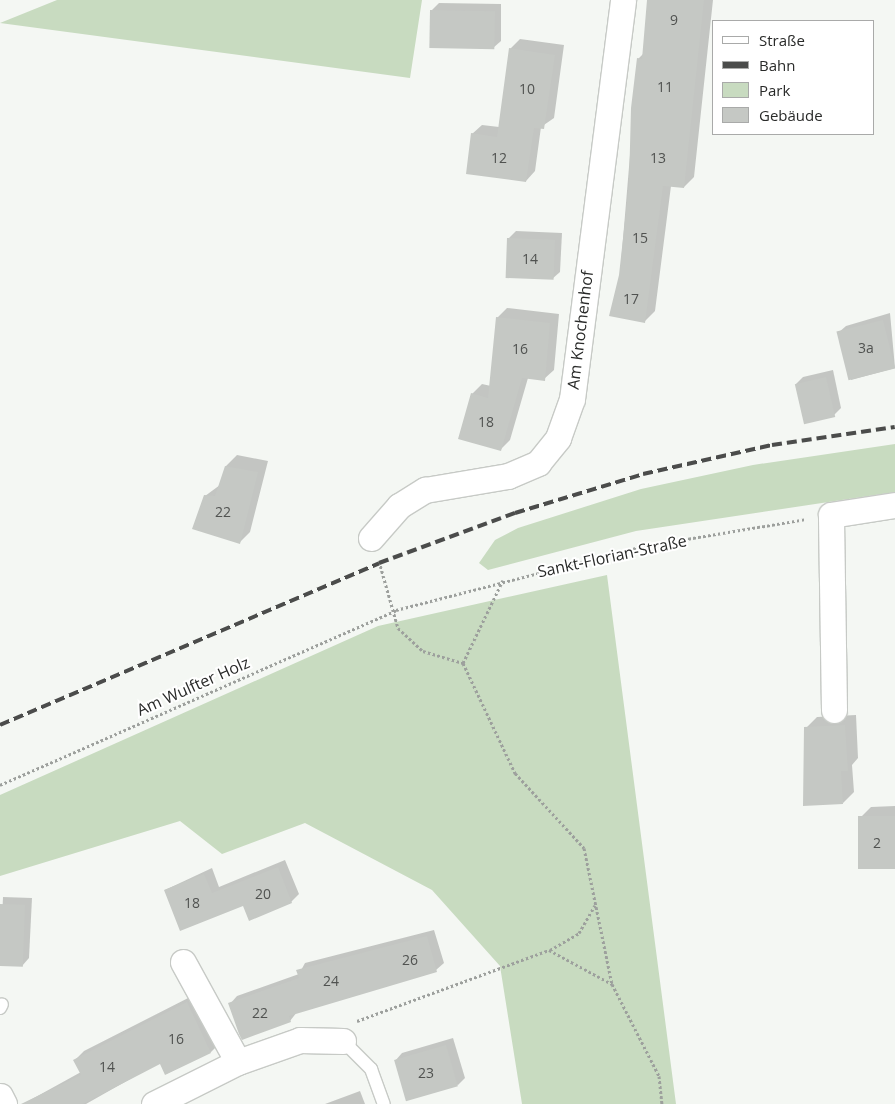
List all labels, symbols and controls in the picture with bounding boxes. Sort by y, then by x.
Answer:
house number: 9 [670,12,678,28]
legend [712,20,875,135]
text: Straße [759,30,805,50]
text: Bahn [759,55,795,75]
house number: 11 [657,79,673,95]
text: Park [759,80,790,100]
house number: 10 [519,81,535,97]
text: Gebäude [759,105,823,125]
house number: 12 [491,150,507,166]
house number: 13 [650,150,666,166]
house number: 15 [632,230,648,246]
house number: 14 [522,251,538,267]
street label: Am Knochenhof [563,270,597,390]
house number: 17 [623,291,639,307]
house number: 3a [858,340,874,356]
house number: 16 [512,341,528,357]
house number: 18 [478,414,494,430]
house number: 22 [215,504,231,520]
street label: Sankt-Florian-Straße [536,531,688,581]
street label: Am Wulfter Holz [134,653,252,719]
house number: 2 [873,835,881,851]
house number: 20 [255,886,271,902]
house number: 18 [184,895,200,911]
house number: 26 [402,952,418,968]
house number: 24 [323,973,339,989]
house number: 22 [252,1005,268,1021]
house number: 16 [168,1031,184,1047]
house number: 14 [99,1059,115,1075]
house number: 23 [418,1065,434,1081]

